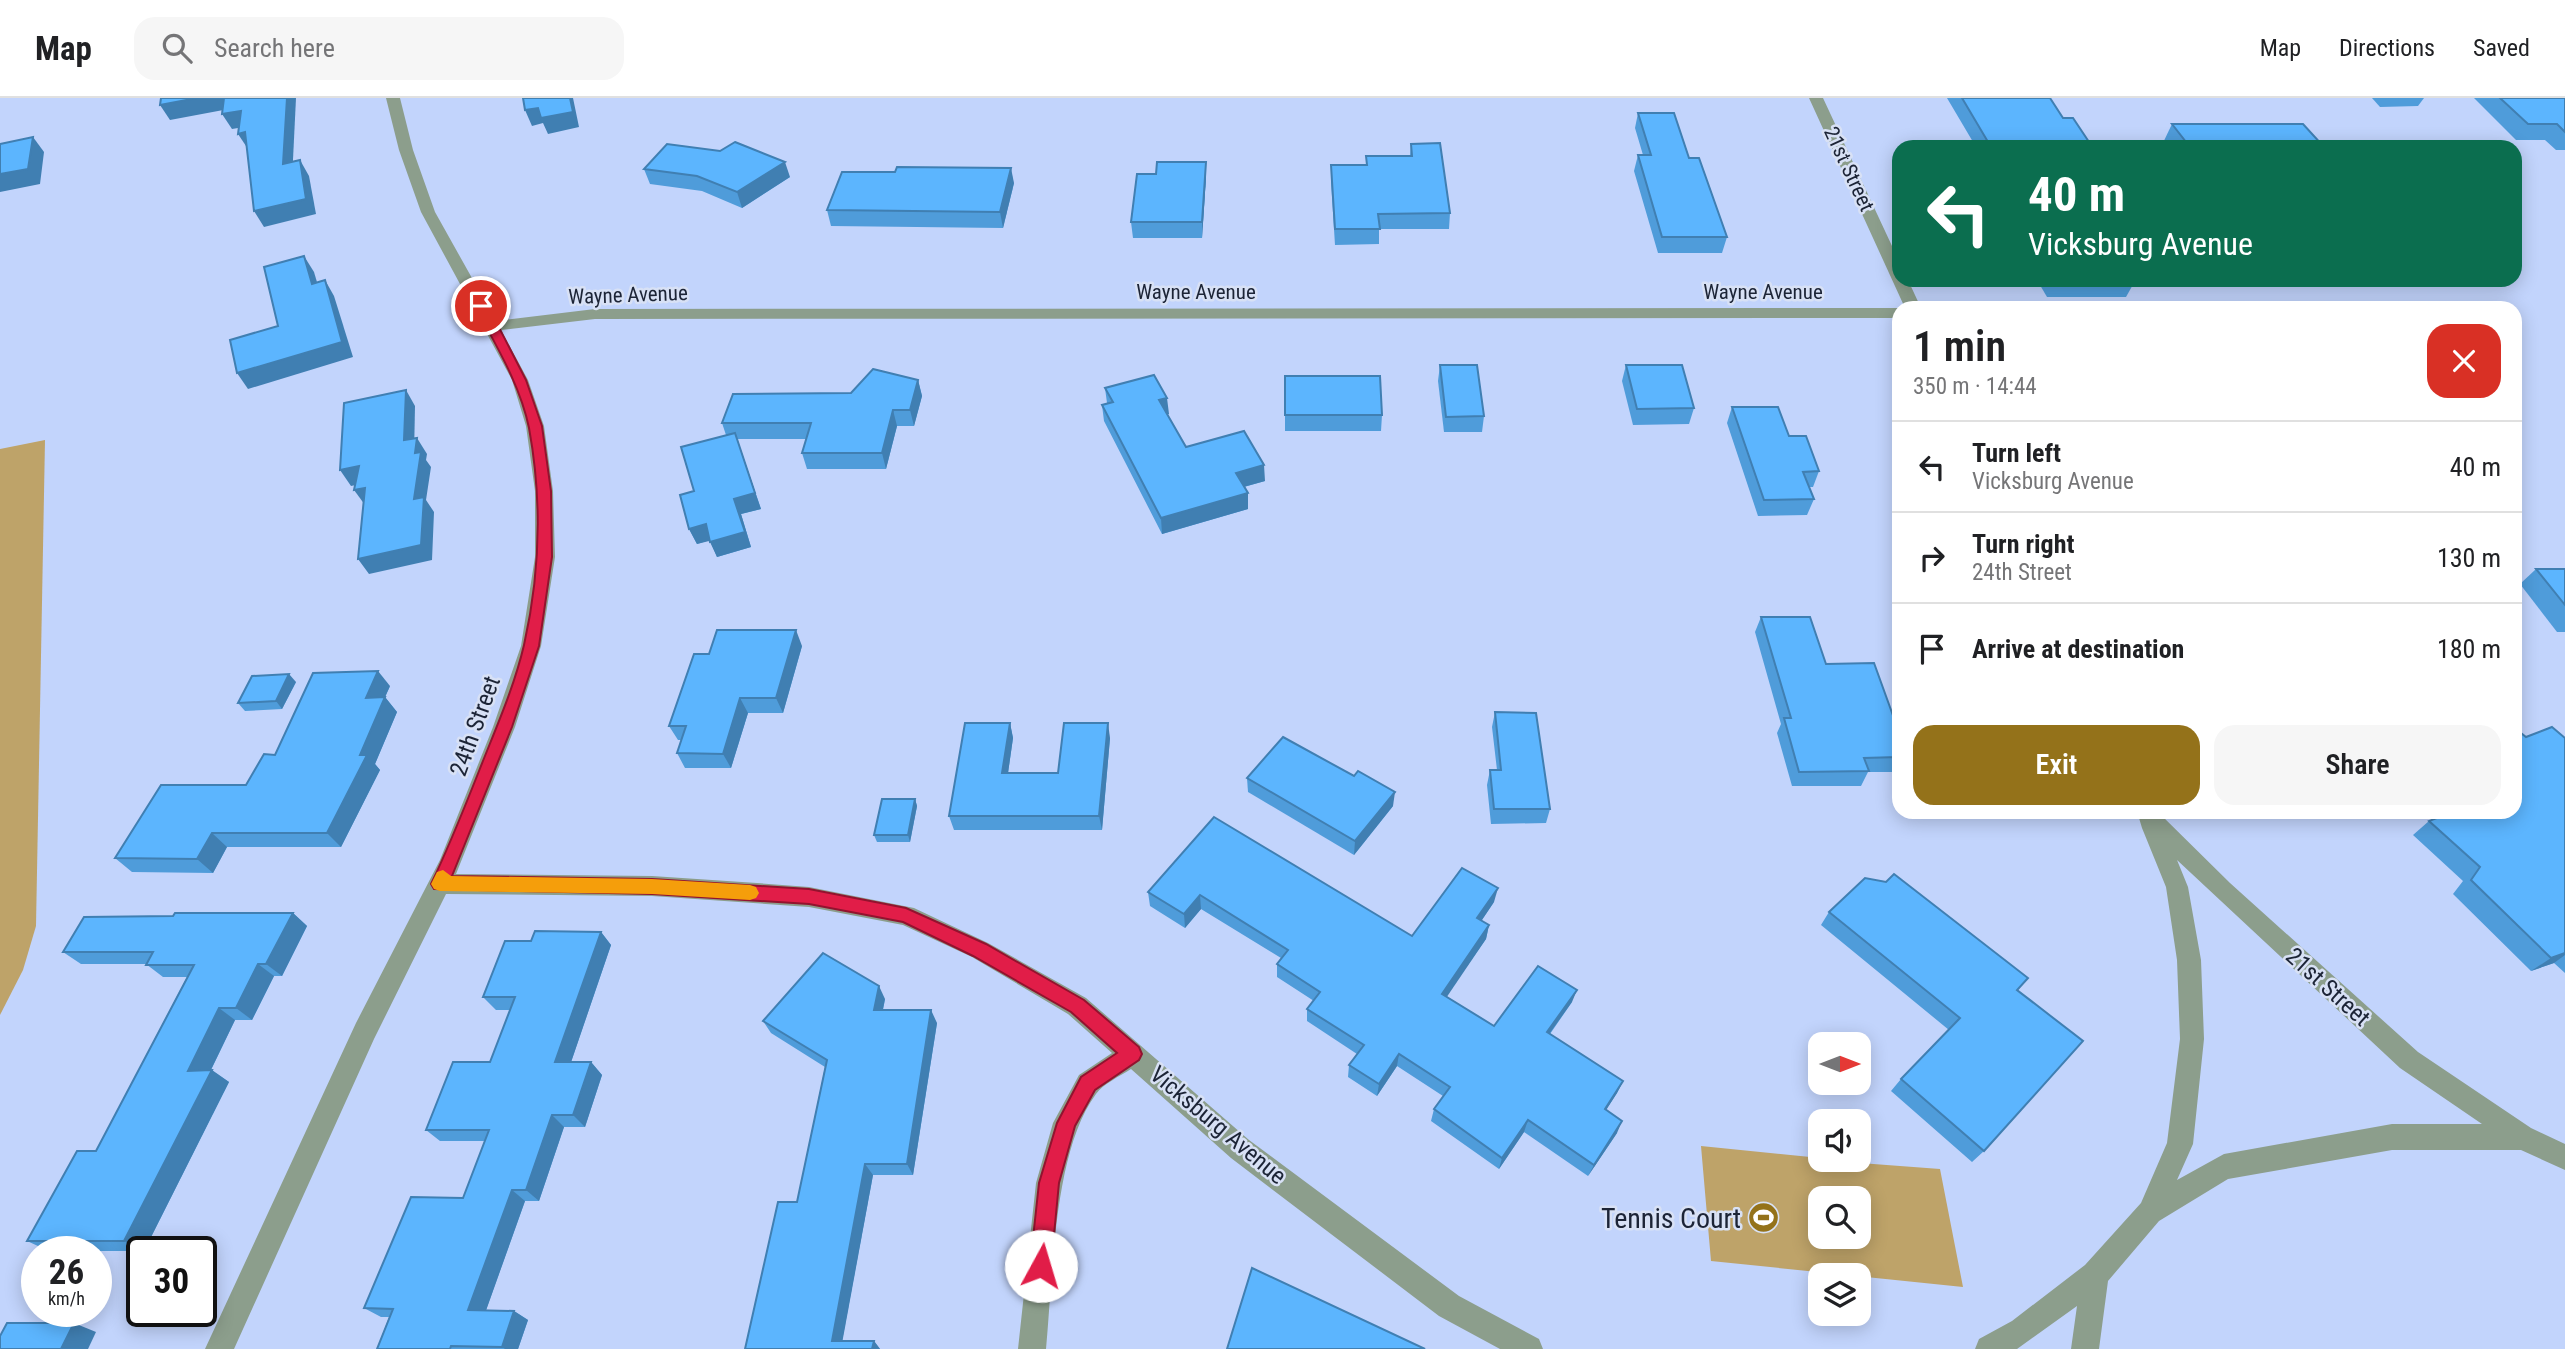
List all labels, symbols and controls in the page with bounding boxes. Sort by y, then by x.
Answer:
search box [134,17,624,80]
text: Map [35,29,92,68]
icon: search [158,29,196,67]
text: Search here [214,33,335,63]
text: Map [2260,34,2301,62]
text: Directions [2339,34,2435,62]
text: Saved [2473,34,2530,62]
street label: 21st Street [1819,123,1879,215]
text: 40 m [2028,166,2125,223]
icon: left [1913,168,2004,259]
text: Vicksburg Avenue [2028,225,2253,263]
pin [451,276,511,336]
street label: Wayne Avenue [1136,280,1256,304]
street label: Wayne Avenue [1703,280,1823,304]
street label: Wayne Avenue [568,281,688,309]
icon: arrive [462,287,500,325]
text: 1 min [1913,322,2006,371]
button: close [2427,324,2501,398]
text: 350 m · 14:44 [1913,373,2037,400]
text: Turn left [1972,438,2061,468]
icon: left [1913,448,1951,486]
text: 40 m [2450,452,2501,482]
text: Vicksburg Avenue [1972,468,2134,495]
text: Turn right [1972,529,2074,559]
icon: right [1913,539,1951,577]
text: 130 m [2437,543,2501,573]
text: 24th Street [1972,559,2072,586]
icon: arrive [1913,630,1951,668]
text: Arrive at destination [1972,634,2184,664]
text: 180 m [2437,634,2501,664]
street label: 24th Street [444,672,506,780]
button: Exit [1913,725,2200,805]
button: Share [2214,725,2501,805]
street label: 21st Street [2280,942,2376,1032]
north arrow [1808,1032,1871,1096]
map controls [1808,1032,1871,1326]
street label: Vicksburg Avenue [1144,1060,1292,1190]
button: sound [1808,1109,1871,1172]
button: search [1808,1186,1871,1249]
sports icon: Tennis Court [1747,1201,1781,1235]
place label: Tennis Court [1601,1202,1741,1235]
position arrow [1004,1229,1078,1303]
speed limit sign: 30 [126,1236,217,1327]
text: 26 [49,1252,84,1293]
button: layers [1808,1263,1871,1326]
text: km/h [48,1288,85,1309]

